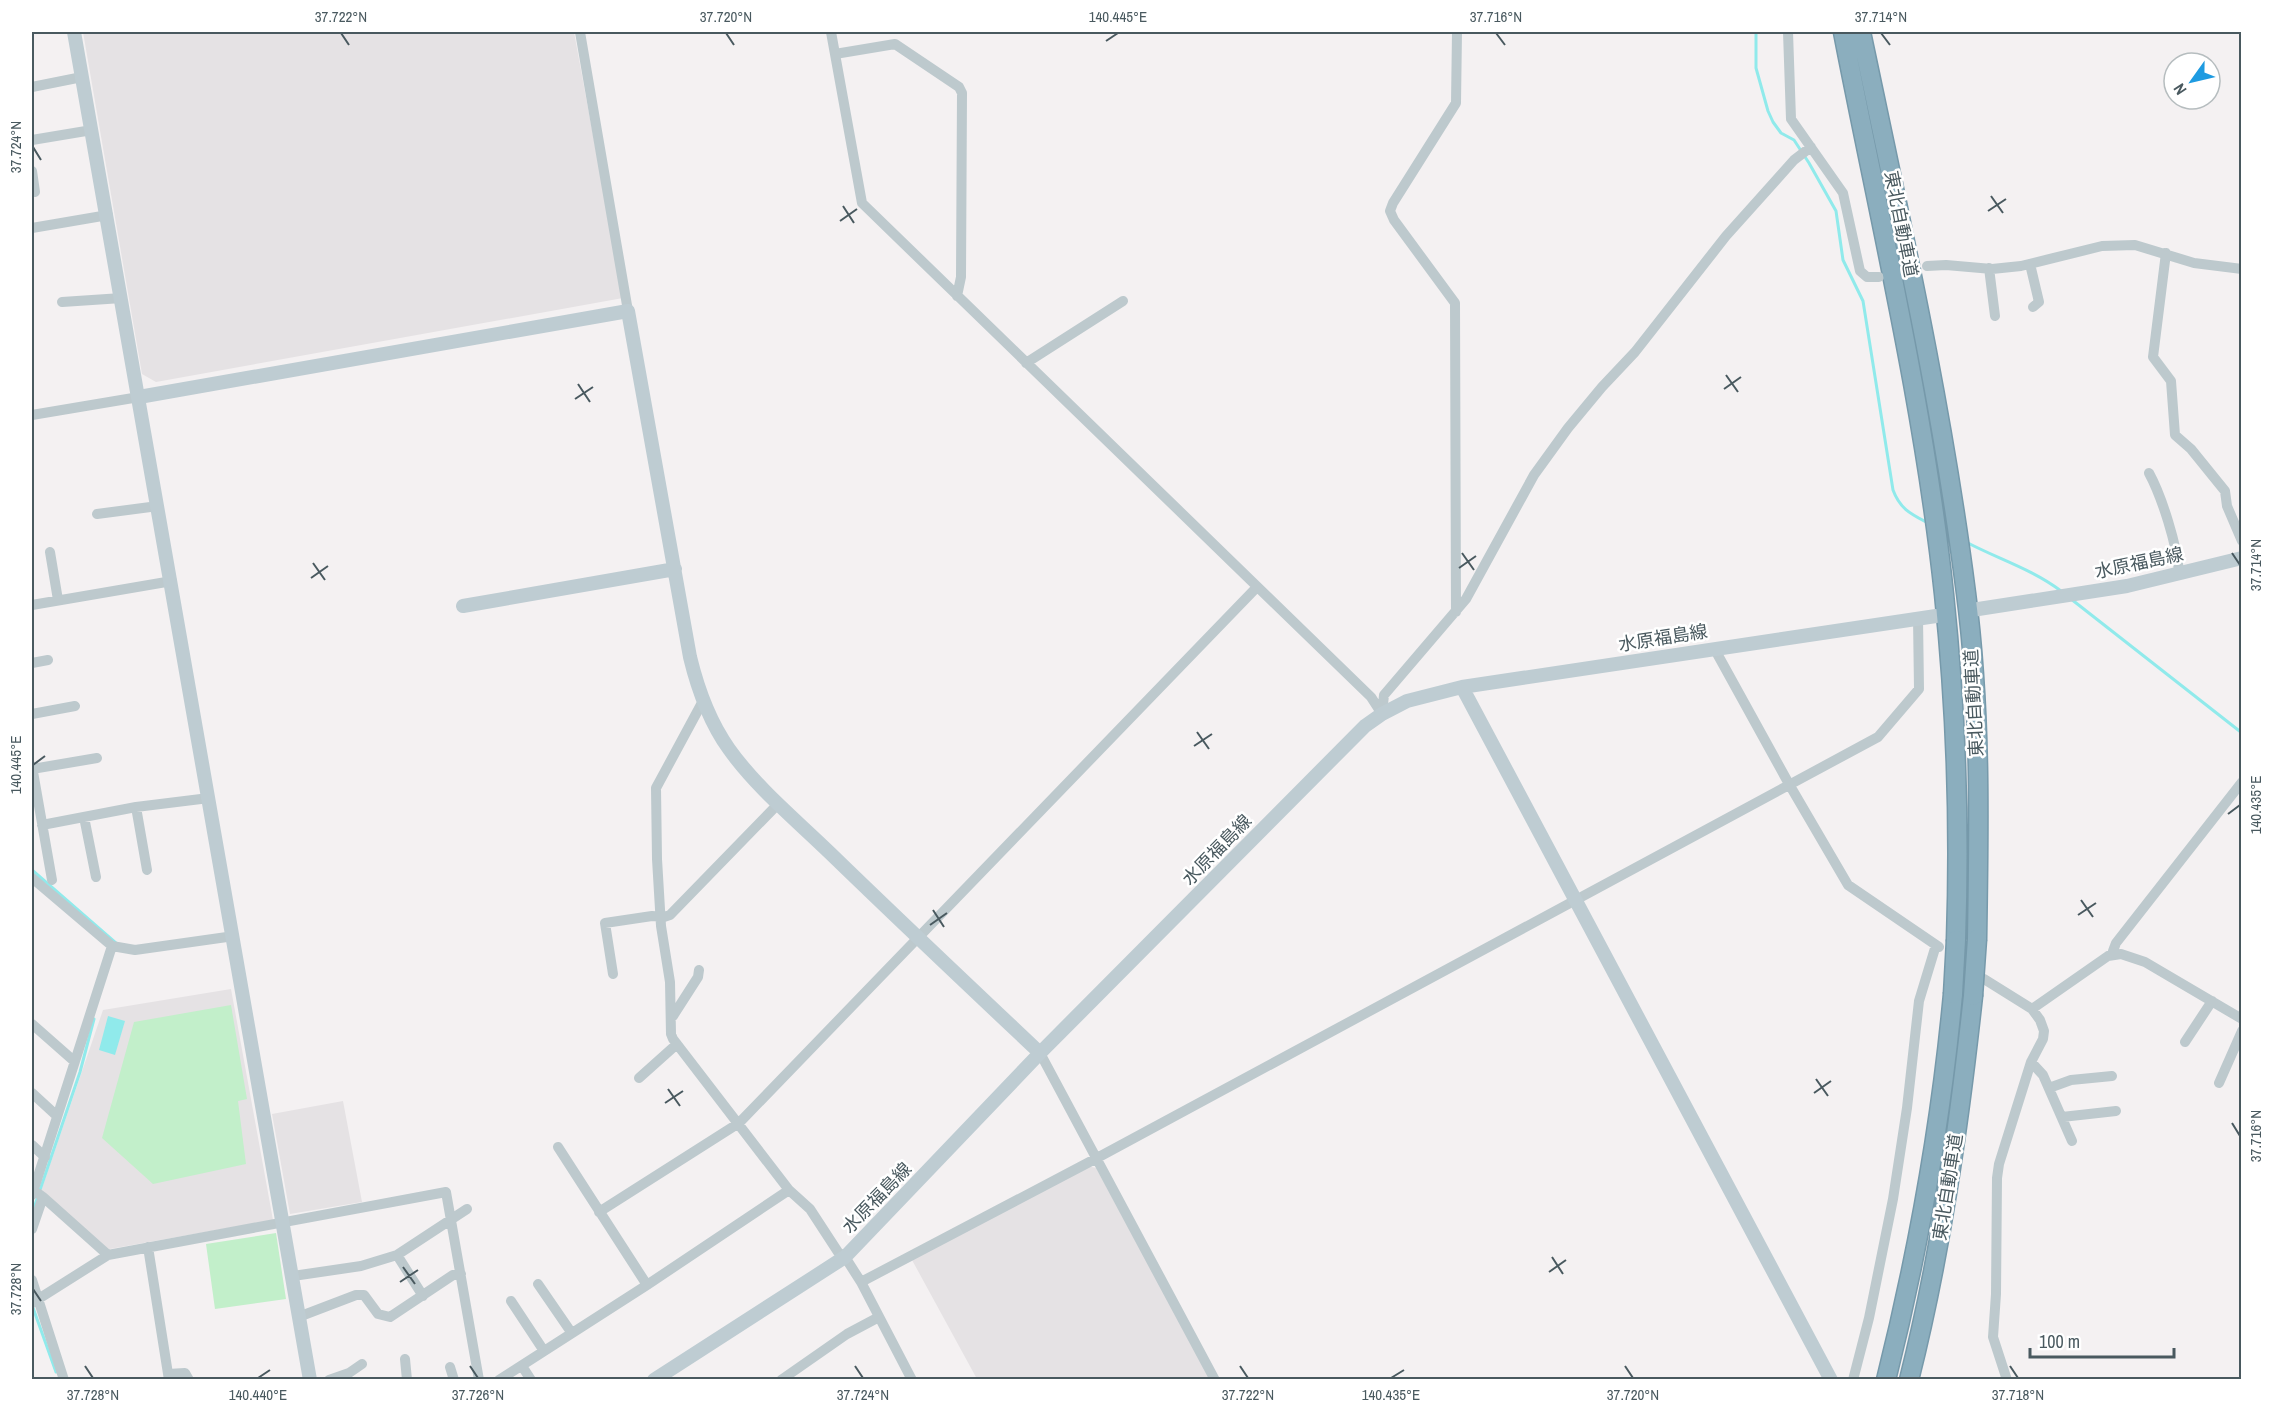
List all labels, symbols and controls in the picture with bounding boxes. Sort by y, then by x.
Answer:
text: 37.722°N [315,6,367,27]
text: 37.720°N [700,6,752,27]
text: 140.445°E [1089,6,1147,27]
text: 37.716°N [1470,6,1522,27]
text: 37.714°N [1855,6,1907,27]
north arrow [2162,51,2222,111]
text: N [2168,79,2191,99]
text: 37.724°N [5,121,26,173]
street label: 東北自動車道 [1879,169,1924,279]
text: 37.714°N [2245,539,2266,591]
street label: 水原福島線 [2092,541,2186,584]
street label: 水原福島線 [1617,618,1709,657]
street label: 東北自動車道 [1958,648,1989,758]
text: 140.445°E [5,736,26,794]
text: 140.435°E [2245,776,2266,834]
street label: 水原福島線 [1176,809,1257,891]
text: 37.716°N [2245,1110,2266,1162]
street label: 東北自動車道 [1927,1132,1968,1242]
street label: 水原福島線 [836,1157,917,1239]
text: 37.728°N [5,1263,26,1315]
scale bar [2030,1321,2174,1359]
text: 100 m [2039,1329,2080,1354]
text: 37.728°N [67,1384,119,1405]
text: 140.440°E [229,1384,287,1405]
text: 37.726°N [452,1384,504,1405]
text: 37.724°N [837,1384,889,1405]
text: 37.722°N [1222,1384,1274,1405]
text: 140.435°E [1362,1384,1420,1405]
text: 37.720°N [1607,1384,1659,1405]
text: 37.718°N [1992,1384,2044,1405]

